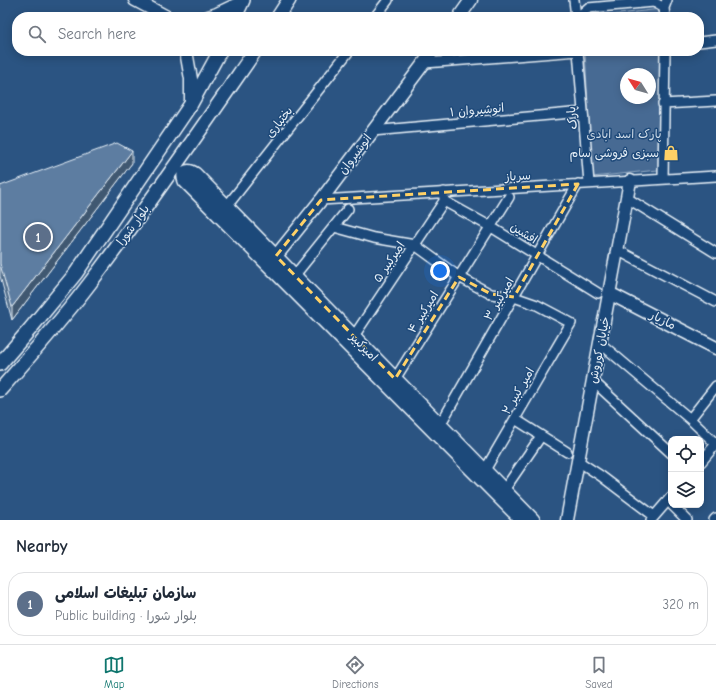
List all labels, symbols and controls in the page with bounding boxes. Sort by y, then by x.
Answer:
search box [12,12,704,56]
icon: search [26,23,48,45]
text: Search here [58,25,136,43]
north arrow [620,68,656,104]
street label: انوشیروان ۱ [449,101,505,120]
street label: بختیاری [263,104,296,141]
street label: پارک [564,106,581,130]
park label: پارک اسد ابادی [587,127,661,142]
street label: انوشیروان [335,131,375,177]
shop icon: سبزی فروشی سام [662,144,680,162]
place label: سبزی فروشی سام [570,146,659,162]
street label: سرباز [504,168,531,185]
street label: بلوار شورا [114,202,153,249]
street label: افشین [508,219,540,247]
pin: 1 [25,222,51,252]
street label: امیرکبیر ۵ [370,239,409,286]
your location [430,261,450,281]
street label: امیرکبیر ۳ [481,275,518,324]
street label: امیرکبیر ۴ [405,288,442,336]
street label: مازیار [647,307,678,332]
street label: خیابان کوروش [586,315,613,385]
street label: امیرکبیر [346,329,381,365]
street label: امیر کبیر ۲ [499,365,538,418]
map controls [668,436,704,508]
button: locate [668,436,704,472]
button: layers [668,472,704,508]
text: Nearby [16,537,67,556]
text: سازمان تبلیغات اسلامی [55,584,196,602]
text: 1 [27,597,33,612]
text: 320 m [663,597,699,612]
text: Public building · بلوار شورا [55,608,197,623]
tab: Map [103,654,125,691]
tab: Directions [332,654,379,691]
tab: Saved [585,654,613,691]

